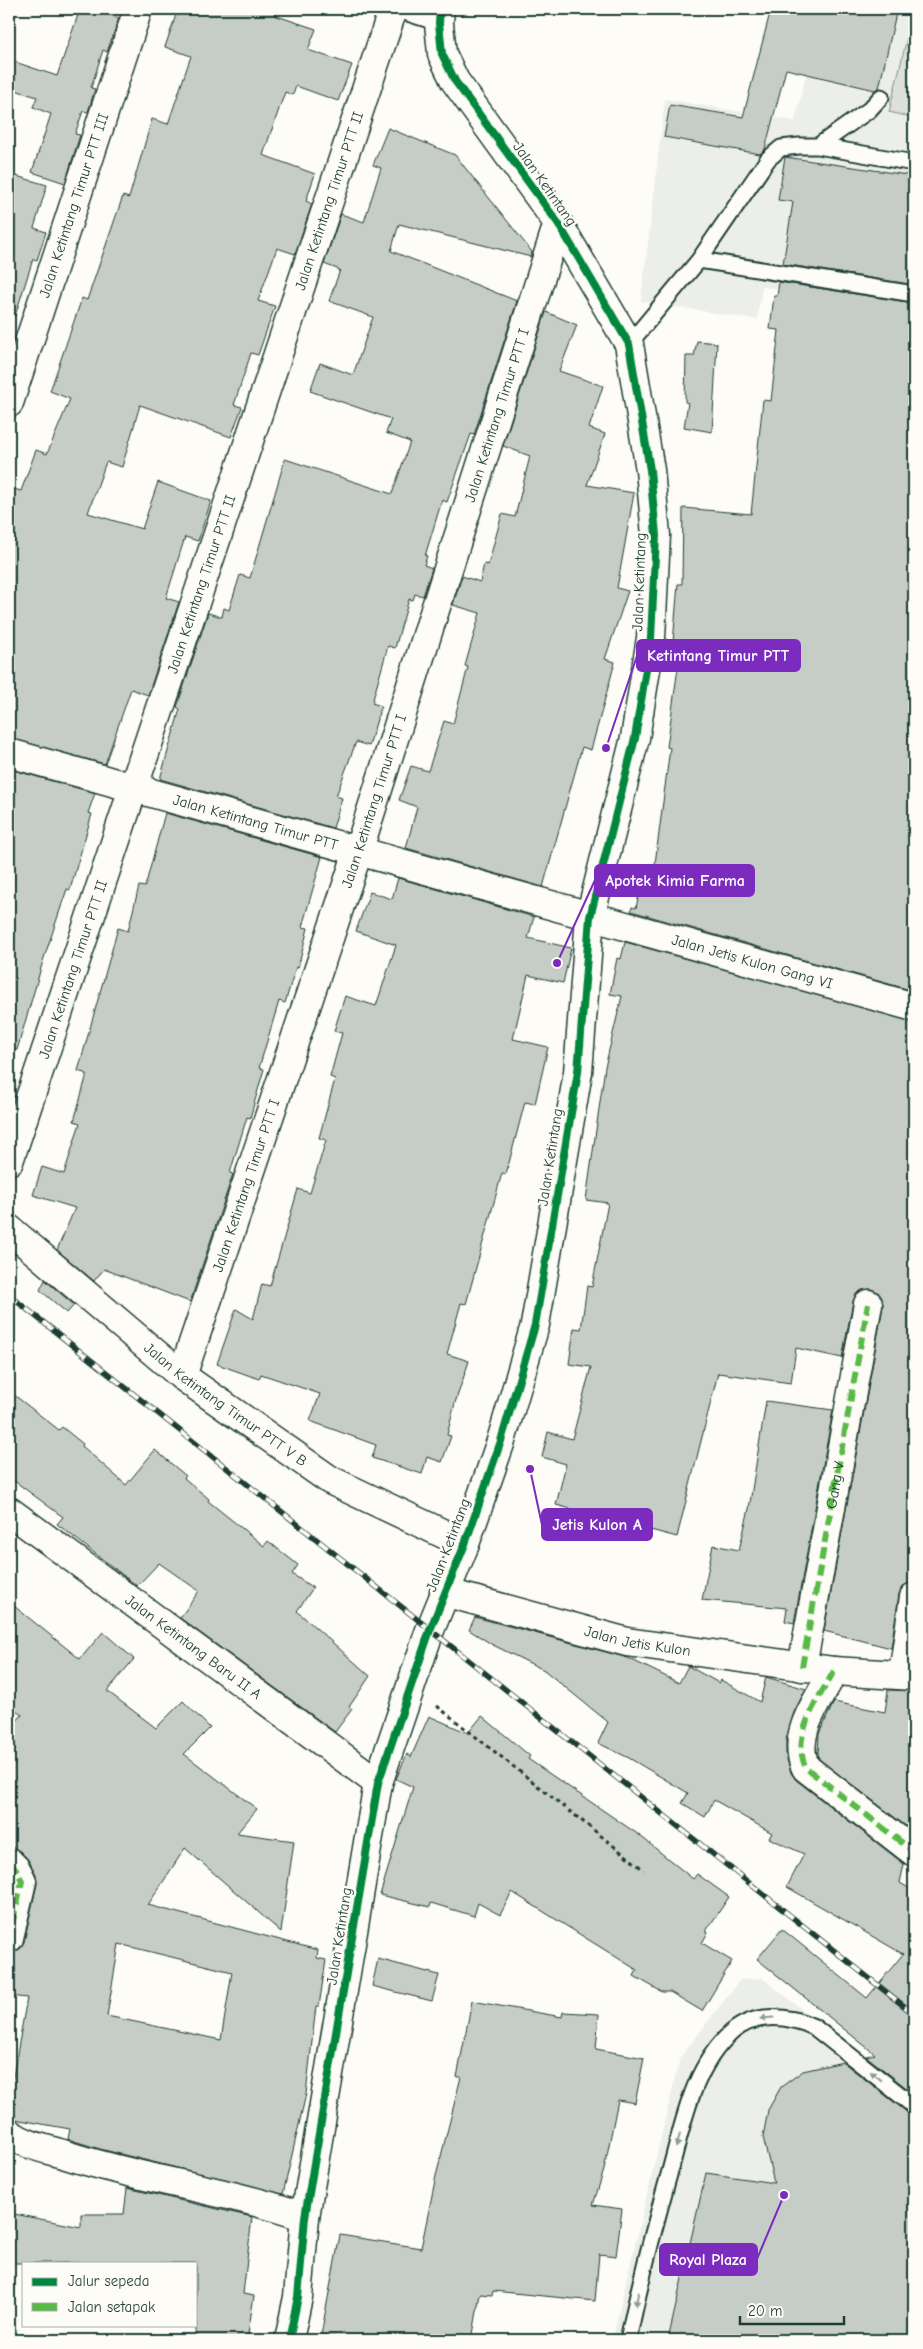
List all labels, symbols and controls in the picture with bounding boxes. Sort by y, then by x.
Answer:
street label: Jalan Ketintang Timur PTT II [291,109,367,293]
street label: Jalan Ketintang Timur PTT III [35,111,112,300]
street label: Jalan Ketintang [509,138,581,230]
street label: Jalan Ketintang Timur PTT I [461,326,533,504]
street label: Jalan Ketintang Timur PTT II [163,492,239,676]
street label: Jalan Ketintang [628,532,650,632]
callout: Ketintang Timur PTT [637,640,800,671]
text: Ketintang Timur PTT [647,647,790,665]
street label: Jalan Ketintang Timur PTT I [338,712,410,890]
street label: Jalan Ketintang Timur PTT [171,790,340,854]
callout: Apotek Kimia Farma [595,865,754,896]
text: Apotek Kimia Farma [605,872,745,890]
street label: Jalan Ketintang Timur PTT II [35,878,111,1061]
street label: Jalan Jetis Kulon Gang VI [670,930,835,993]
street label: Jalan Ketintang Timur PTT I [209,1097,283,1274]
street label: Jalan Ketintang [533,1107,567,1207]
street label: Jalan Ketintang Timur PTT V B [140,1339,311,1470]
street label: Gang V [822,1460,848,1510]
street label: Jalan Ketintang [422,1496,474,1594]
callout: Jetis Kulon A [542,1509,652,1540]
text: Jetis Kulon A [552,1516,642,1534]
street label: Jalan Ketintang Baru II A [122,1591,265,1703]
street label: Jalan Jetis Kulon [583,1622,692,1660]
street label: Jalan Ketintang [322,1886,356,1986]
one-way arrow [759,2014,775,2022]
one-way arrow [870,2070,883,2081]
one-way arrow [674,2134,682,2149]
callout: Royal Plaza [660,2244,757,2275]
text: Royal Plaza [669,2251,747,2269]
legend [22,2262,198,2326]
text: Jalur sepeda [68,2272,149,2290]
one-way arrow [633,2291,641,2306]
scale bar [740,2294,844,2326]
text: Jalan setapak [68,2298,156,2316]
text: 20 m [748,2302,782,2320]

